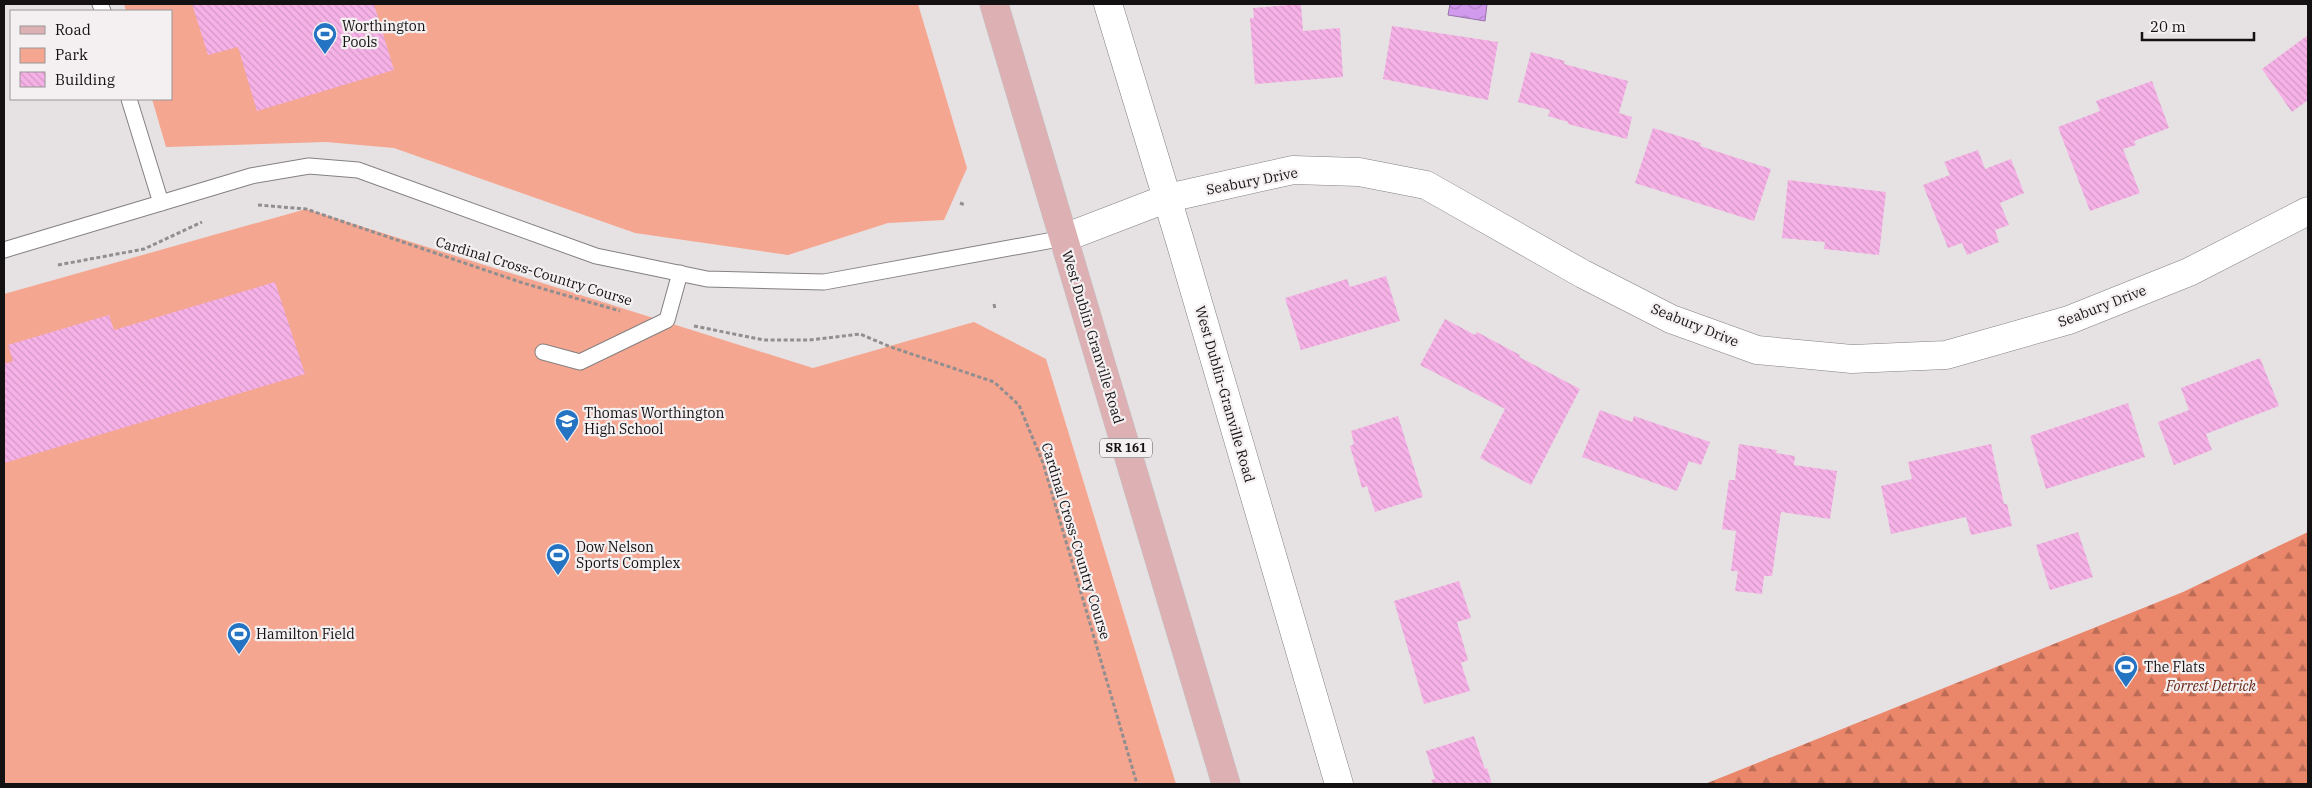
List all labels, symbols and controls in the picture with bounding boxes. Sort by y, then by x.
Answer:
legend [10,10,172,100]
scale bar [2142,10,2254,42]
place label: Worthington Pools [342,17,426,51]
text: 20 m [2150,17,2186,36]
text: Road [55,20,91,39]
sports icon: Worthington Pools [312,21,338,55]
text: Park [55,45,88,64]
text: Building [55,70,115,89]
street label: Seabury Drive [1205,163,1299,199]
street label: Cardinal Cross-Country Course [433,232,635,310]
street label: West Dublin Granville Road [1058,248,1128,426]
street label: Seabury Drive [2055,281,2149,331]
street label: Seabury Drive [1648,299,1742,351]
street label: West Dublin-Granville Road [1191,304,1259,485]
place label: Thomas Worthington High School [584,404,724,438]
school or university icon: Thomas Worthington High School [554,408,580,442]
road number: SR 161 [1100,438,1152,458]
street label: Cardinal Cross-Country Course [1037,440,1115,642]
place label: Dow Nelson Sports Complex [576,538,680,572]
sports icon: Dow Nelson Sports Complex [545,542,571,576]
sports icon: Hamilton Field [226,621,252,655]
place label: Hamilton Field [256,625,355,643]
sports icon: The Flats [2113,654,2139,688]
place label: The Flats [2144,658,2205,676]
park label: Forrest Detrick [2165,677,2257,695]

